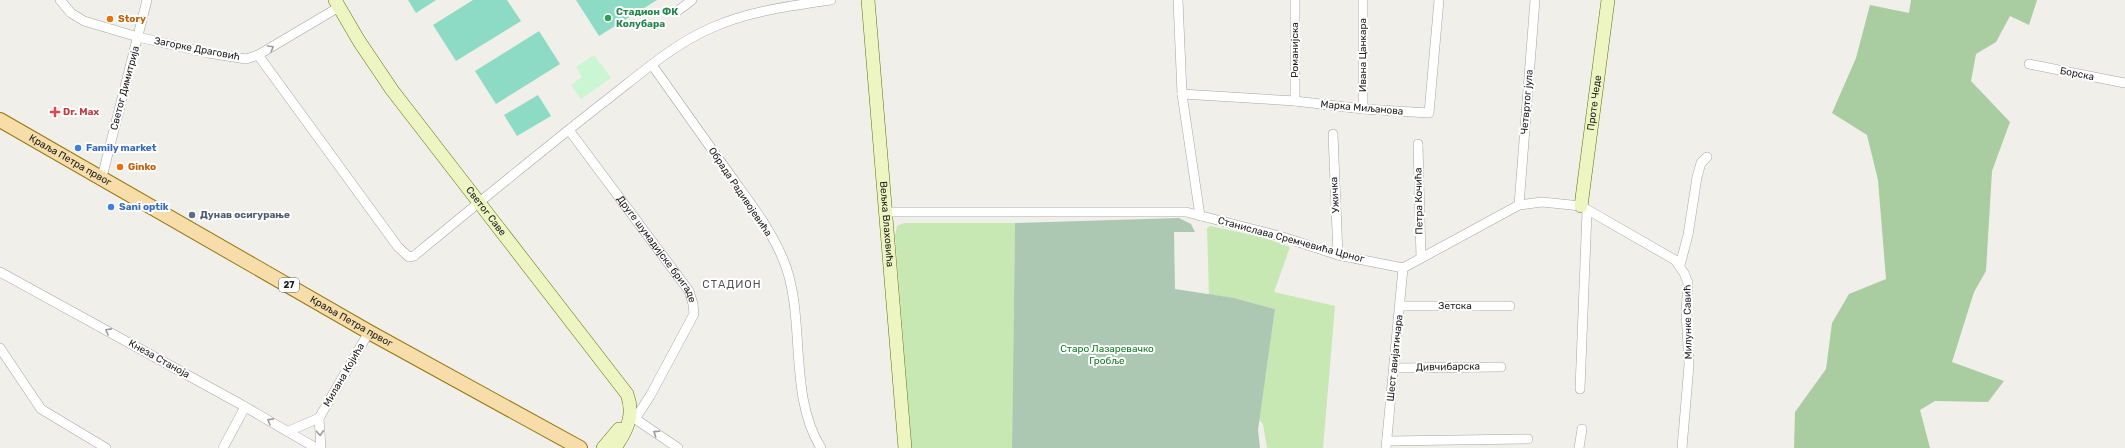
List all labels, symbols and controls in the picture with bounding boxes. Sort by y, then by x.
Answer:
place label: Стадион ФК Колубара [616,6,678,30]
place label: Story [118,13,146,25]
marker: Стадион ФК Колубара [603,13,613,23]
marker: Story [105,14,115,24]
street label: Ивана Цанкара [1357,18,1369,92]
street label: Романијска [1289,22,1301,78]
street label: Загорке Драговић [153,35,241,63]
street label: Светог Димитрија [108,45,142,131]
one-way arrow [267,45,274,52]
street label: Борска [2059,65,2095,83]
street label: Четвртог јула [1518,69,1536,135]
street label: Проте Чеде [1585,74,1604,131]
street label: Марка Миљанова [1320,98,1404,118]
place label: Dr. Max [63,106,99,118]
marker: Dr. Max [50,107,60,117]
street label: Краља Петра првог [27,132,114,189]
place label: Family market [86,142,157,154]
marker: Family market [73,143,83,153]
street label: Обрада Радивојевића [706,145,774,239]
place label: Ginko [128,161,156,173]
marker: Ginko [115,162,125,172]
street label: Петра Кочића [1412,167,1426,235]
street label: Ужичка [1328,177,1342,213]
street label: Вељка Влаховића [877,181,896,268]
street label: Светог Саве [463,184,509,239]
street label: Друге шумадијске бригаде [614,193,698,304]
place label: Sani optik [119,201,169,213]
marker: Sani optik [106,202,116,212]
place label: Дунав осигурање [200,209,290,221]
marker: Дунав осигурање [187,210,197,220]
street label: Станислава Сремчевића Црног [1216,215,1366,266]
road number: 27 [279,278,299,292]
district label: СТАДИОН [702,278,762,291]
street label: Милунке Савић [1681,285,1695,359]
street label: Краља Петра првог [308,293,395,350]
street label: Зетска [1438,300,1472,312]
street label: Шест авијатичара [1384,314,1406,402]
one-way arrow [105,328,112,335]
street label: Кнеза Станоја [126,337,192,381]
street label: Милана Којића [321,341,367,409]
park label: Старо Лазаревачко Гробље [1060,343,1154,367]
street label: Дивчибарска [1416,360,1480,374]
one-way arrow [267,419,274,426]
one-way arrow [316,430,325,436]
one-way arrow [654,431,661,438]

